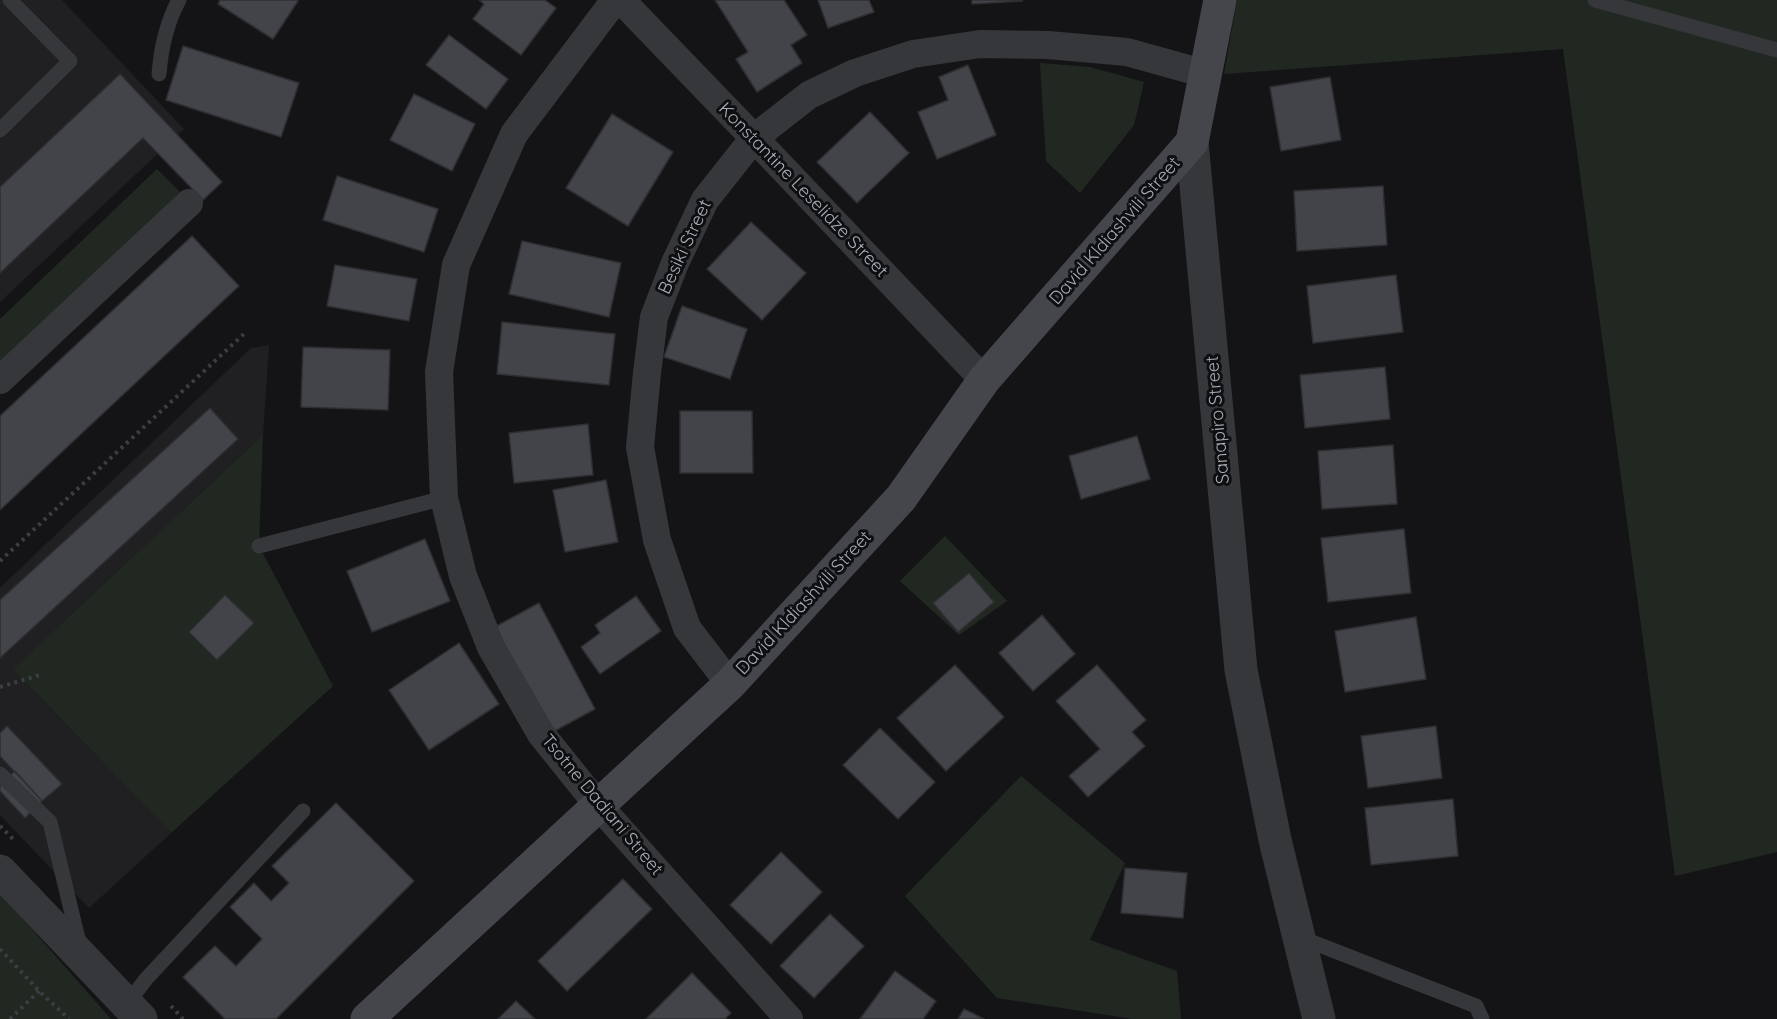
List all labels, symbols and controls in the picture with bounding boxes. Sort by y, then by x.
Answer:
street label: Konstantine Leselidze Street [714,98,892,282]
street label: David Kldiashvili Street [1045,153,1185,309]
street label: Besiki Street [654,196,716,298]
street label: Sanapiro Street [1202,355,1234,485]
street label: David Kldiashvili Street [732,527,876,679]
street label: Tsotne Dadiani Street [537,730,667,880]

